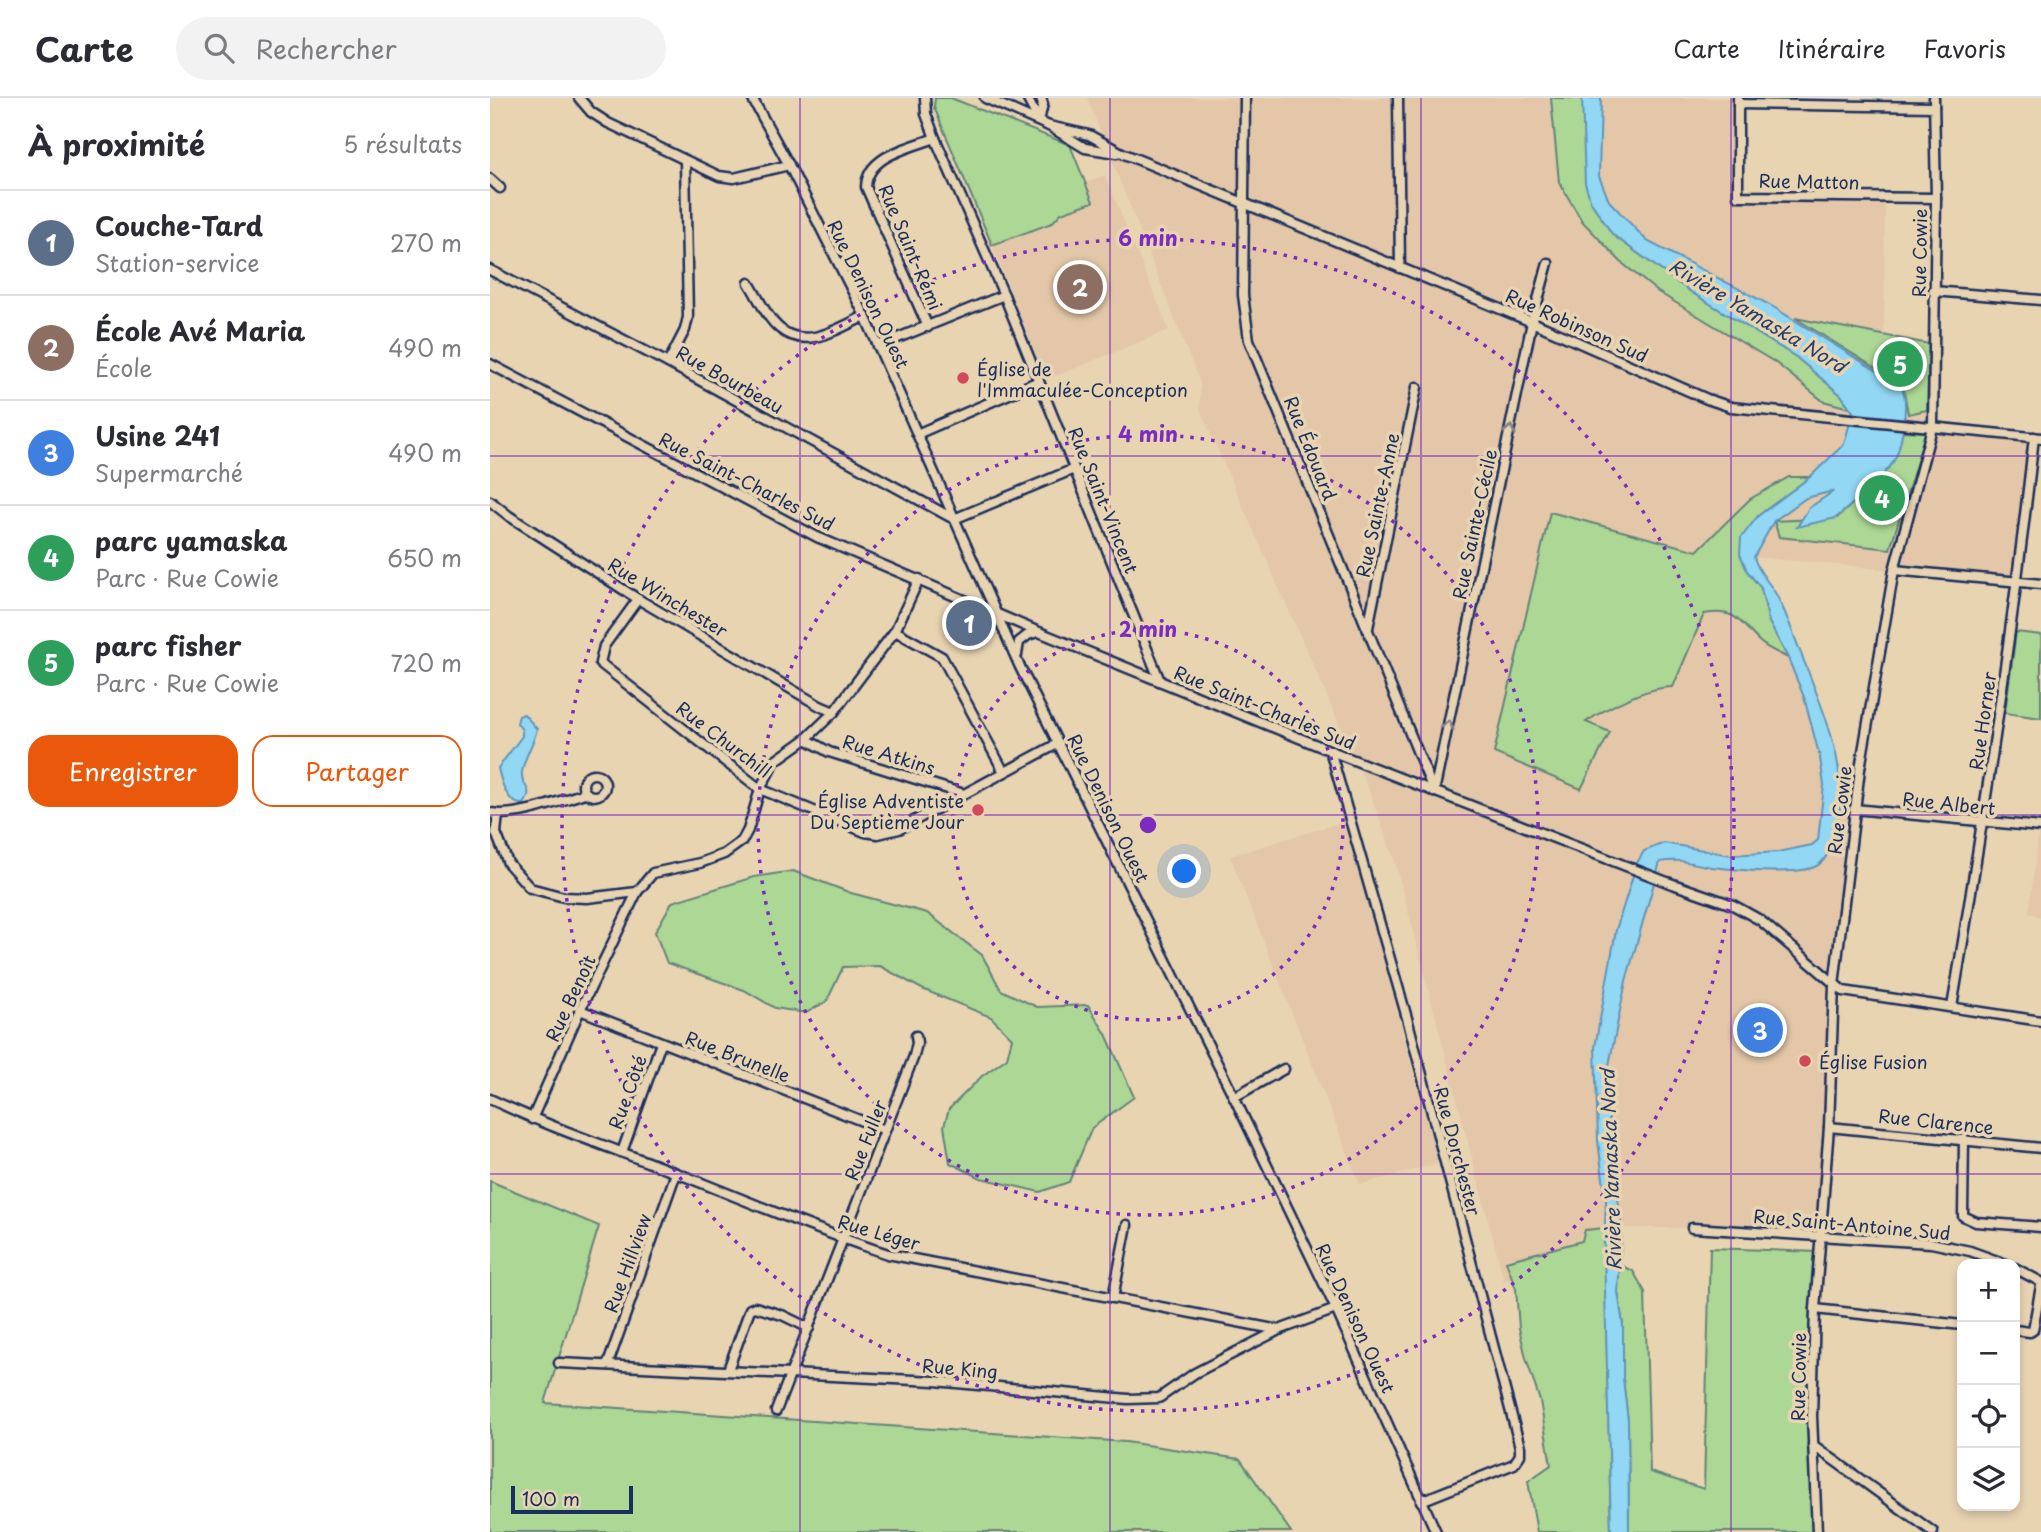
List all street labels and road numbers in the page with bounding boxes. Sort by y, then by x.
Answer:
street label: Rue Matton [1758,167,1860,195]
street label: Rue Saint-Rémi [872,180,950,314]
street label: Rue Cowie [1905,208,1933,298]
street label: Rue Denison Ouest [821,215,917,373]
street label: Rue Robinson Sud [1502,282,1652,368]
street label: Rue Bourbeau [671,338,789,420]
street label: Rue Édouard [1278,392,1344,504]
street label: Rue Saint-Vincent [1062,423,1146,577]
street label: Rue Saint-Charles Sud [655,425,839,537]
street label: Rue Sainte-Anne [1349,430,1406,580]
street label: Rue Sainte-Cécile [1445,446,1503,602]
street label: Rue Winchester [603,551,733,644]
street label: Rue Saint-Charles Sud [1170,658,1360,756]
street label: Rue Horner [1962,670,2002,772]
street label: Rue Churchill [671,694,777,784]
street label: Rue Atkins [840,727,938,781]
street label: Rue Denison Ouest [1061,729,1157,887]
street label: Rue Cowie [1820,764,1858,856]
street label: Rue Albert [1901,785,1997,821]
street label: Rue Benoît [538,950,602,1046]
street label: Rue Brunelle [682,1024,794,1088]
street label: Rue Côté [601,1051,653,1133]
street label: Rue Dorchester [1428,1084,1488,1219]
street label: Rue Fuller [837,1095,893,1184]
street label: Rue Clarence [1877,1102,1995,1140]
street label: Rue Saint-Antoine Sud [1752,1202,1952,1246]
street label: Rue Léger [835,1207,924,1257]
street label: Rue Hillview [597,1210,657,1316]
street label: Rue Denison Ouest [1309,1239,1403,1397]
street label: Rue Cowie [1784,1332,1812,1422]
street label: Rue King [921,1351,999,1385]

